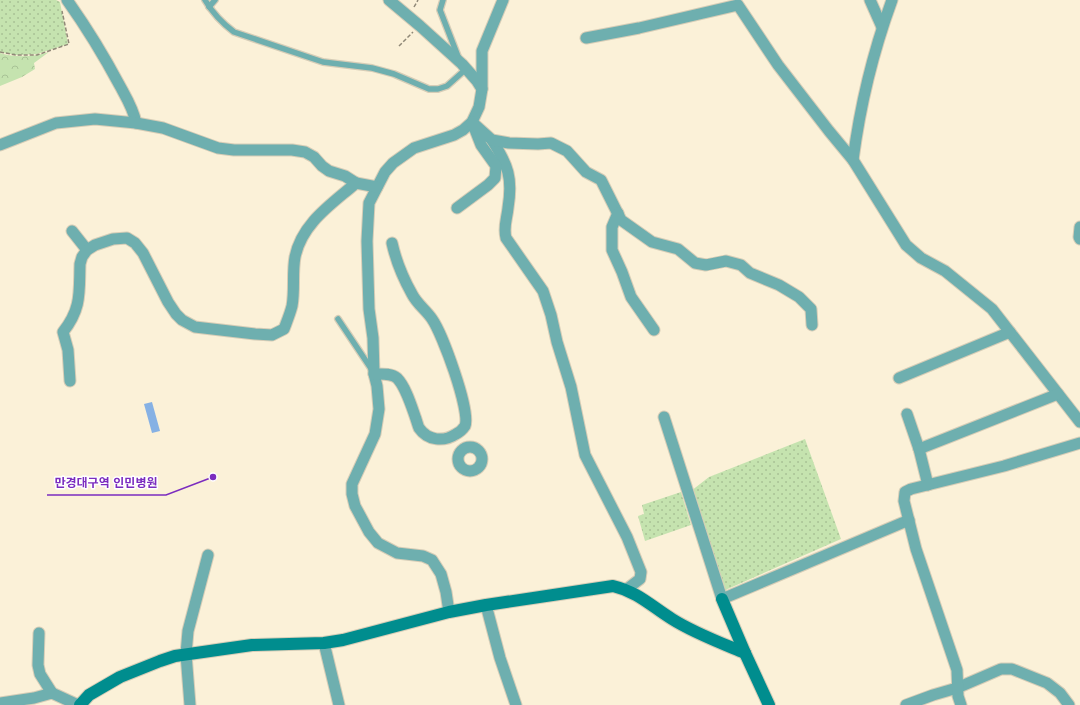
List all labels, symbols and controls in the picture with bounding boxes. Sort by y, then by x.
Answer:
callout: 만경대구역 인민병원 [47,471,166,495]
text: 만경대구역 인민병원 [55,474,157,492]

